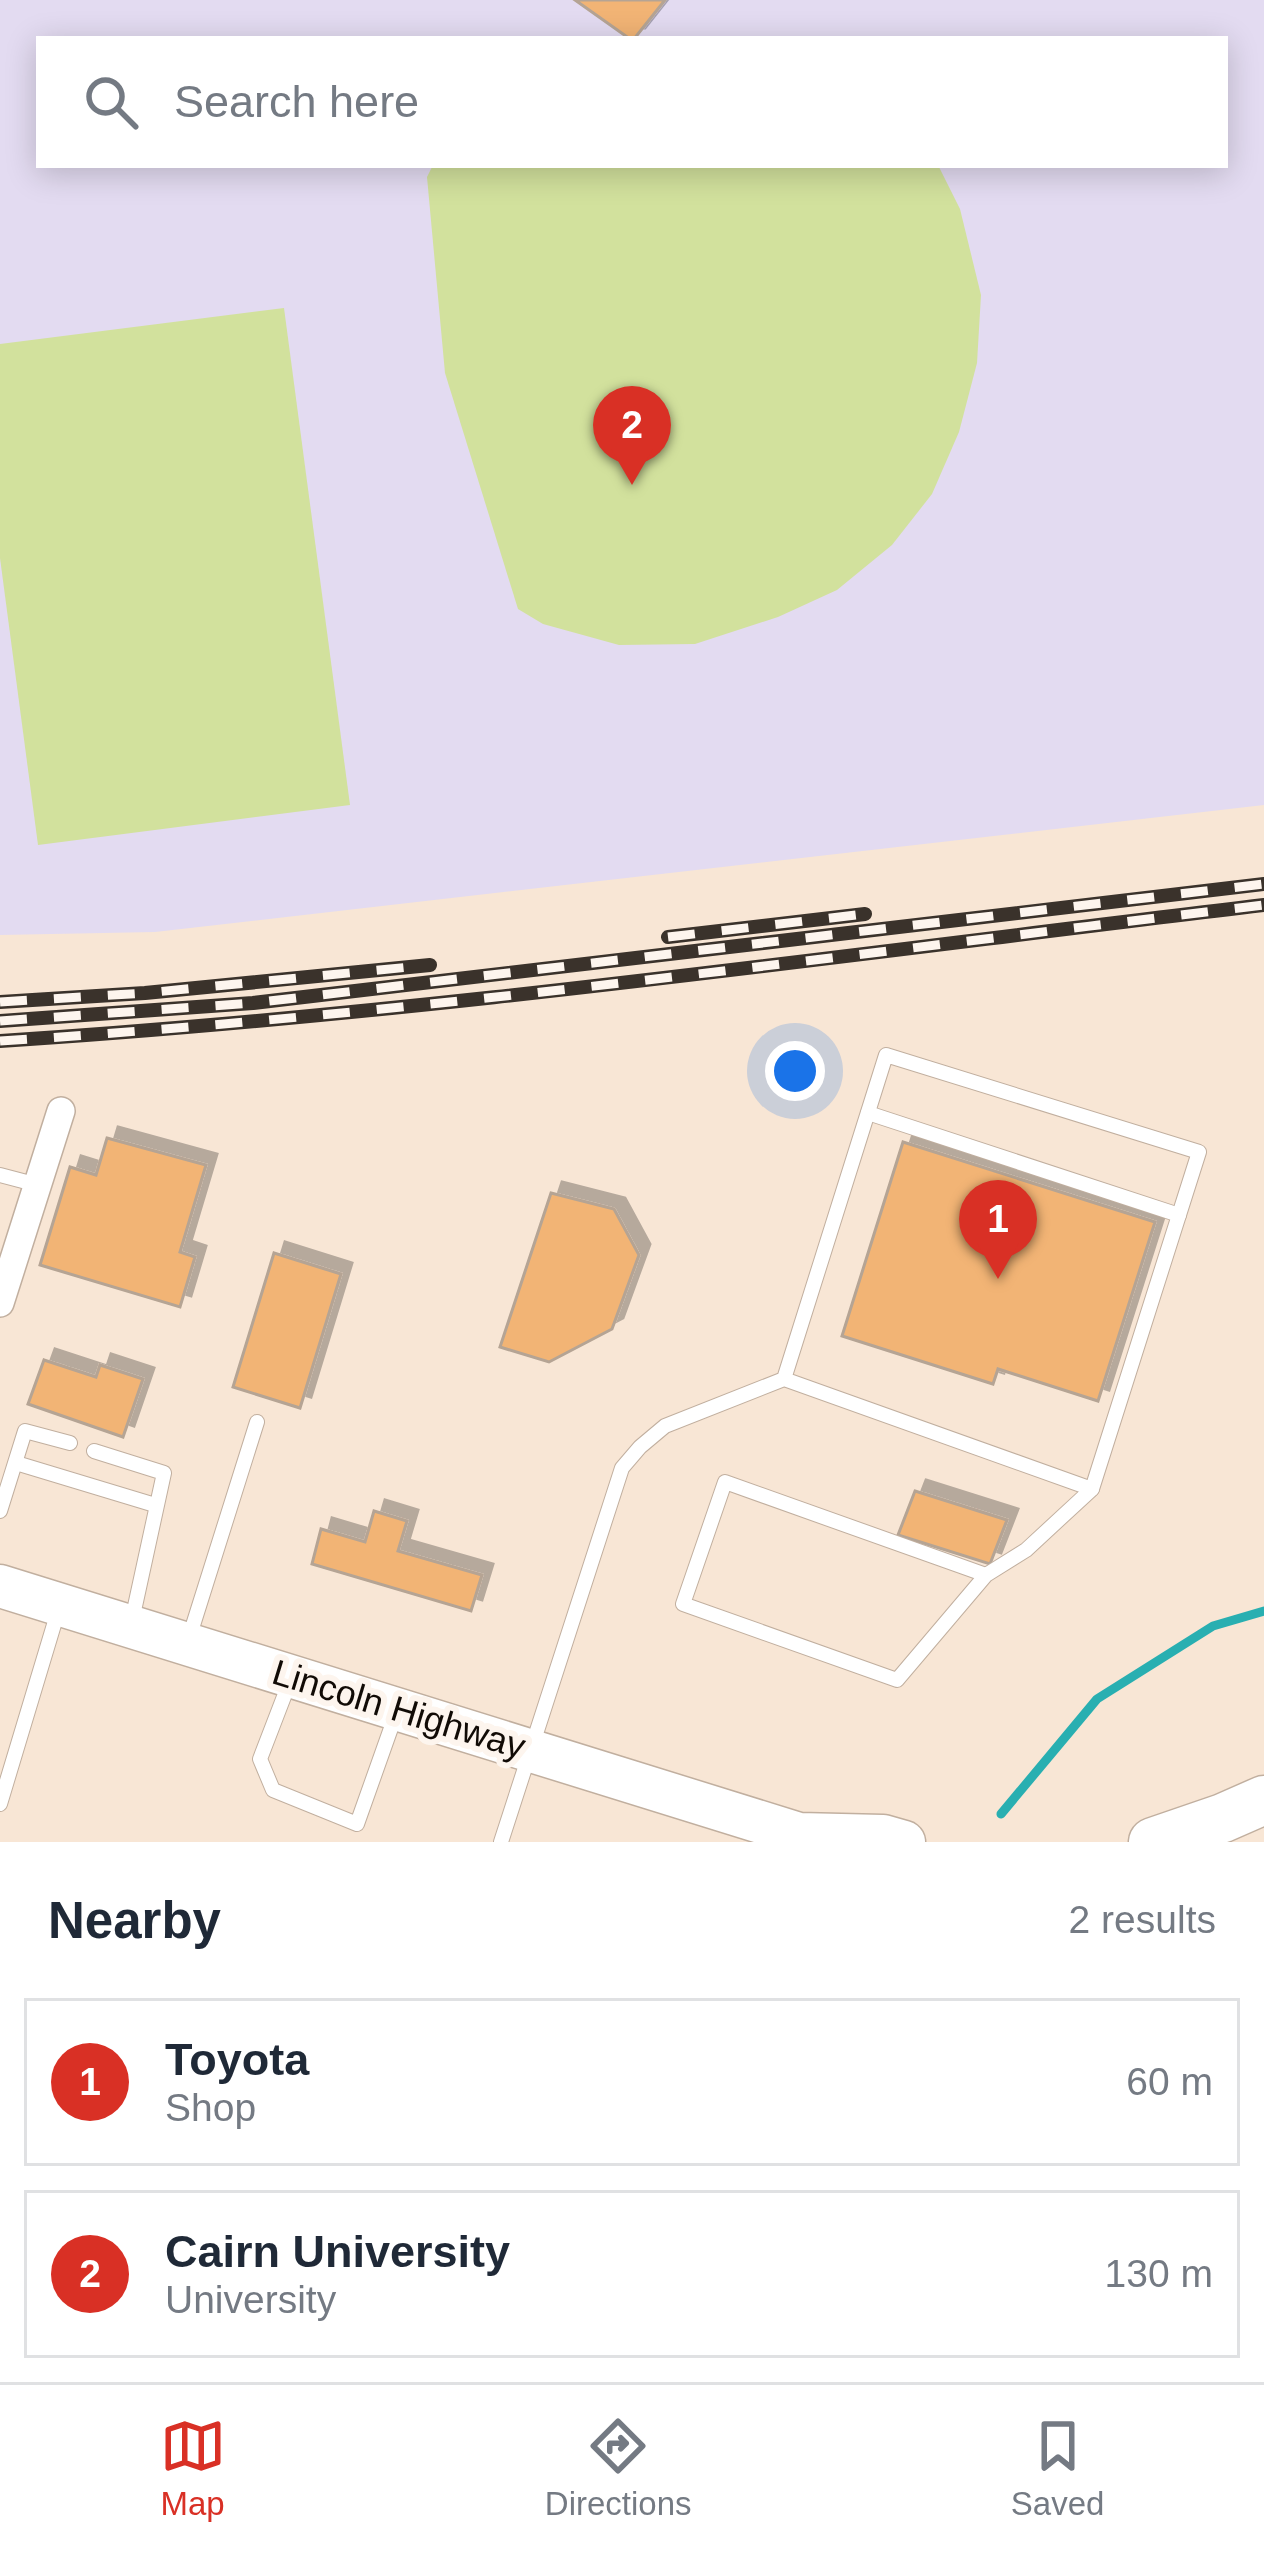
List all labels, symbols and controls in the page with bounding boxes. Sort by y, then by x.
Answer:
search box [36,36,1228,168]
icon: search [78,69,144,135]
text: Search here [174,76,419,127]
pin: 2 [593,386,671,485]
your location [765,1041,825,1101]
pin: 1 [959,1180,1037,1279]
street label: Lincoln Highway [268,1651,530,1767]
text: Nearby [48,1892,221,1949]
text: 2 results [1069,1898,1216,1941]
text: Toyota [165,2034,309,2085]
text: 1 [79,2060,101,2103]
text: 60 m [1126,2060,1213,2103]
text: Shop [165,2086,256,2129]
text: Cairn University [165,2226,510,2277]
text: 2 [79,2252,101,2295]
text: 130 m [1105,2252,1213,2295]
text: University [165,2278,336,2321]
tab: Map [160,2413,226,2523]
tab: Directions [545,2413,692,2523]
tab: Saved [1011,2413,1104,2523]

